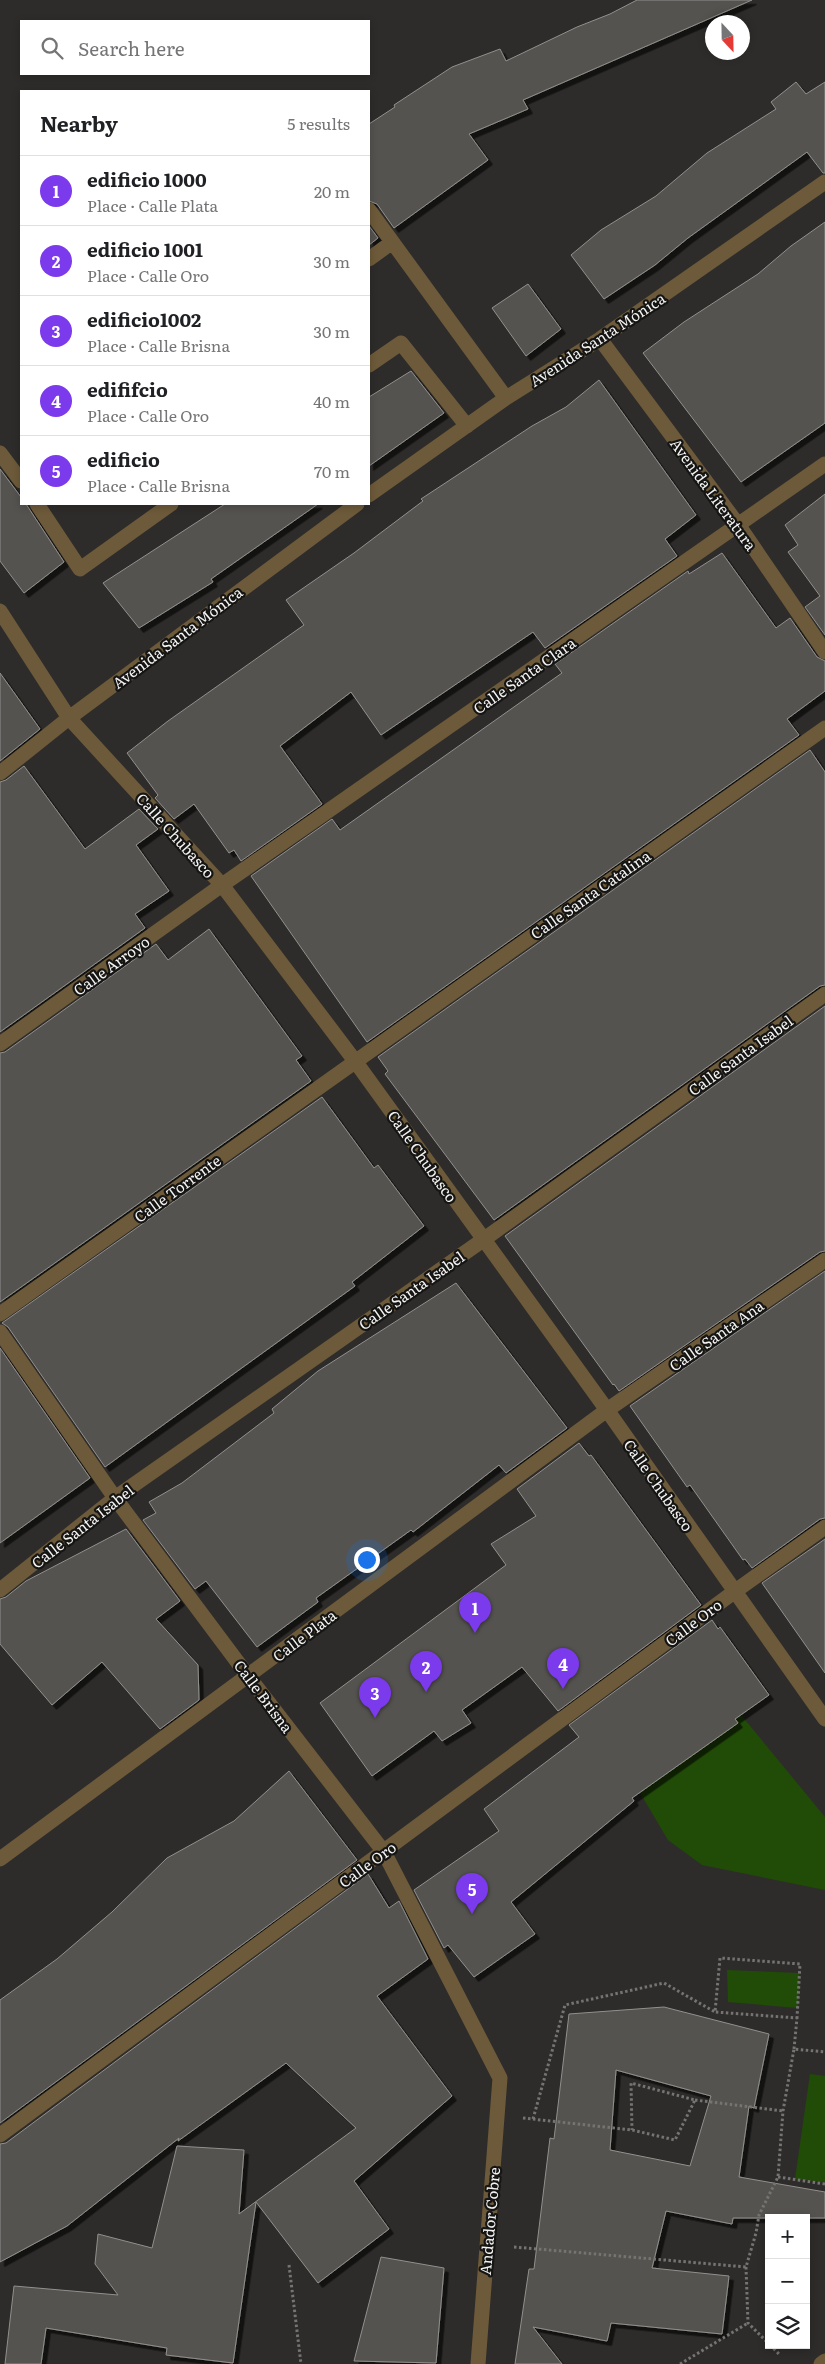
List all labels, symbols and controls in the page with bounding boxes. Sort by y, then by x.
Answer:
north arrow [705,15,750,60]
search box [20,20,370,75]
icon: search [38,34,66,62]
text: Search here [78,34,185,62]
text: Nearby [40,107,118,138]
text: 5 results [287,111,350,135]
text: edificio 1000 [87,165,207,193]
text: 1 [53,179,59,203]
text: 20 m [314,179,350,203]
text: Place · Calle Plata [87,193,218,217]
text: edificio 1001 [87,235,203,263]
text: 2 [52,249,60,273]
text: 30 m [313,249,350,273]
text: Place · Calle Oro [87,263,209,287]
street label: Avenida Santa Mónica [524,286,670,392]
text: edificio1002 [87,305,201,333]
text: 3 [52,319,60,343]
text: 30 m [313,319,350,343]
text: Place · Calle Brisna [87,333,230,357]
text: edififcio [87,375,168,403]
text: 4 [51,389,61,413]
text: 40 m [313,389,350,413]
text: Place · Calle Oro [87,403,209,427]
street label: Avenida Literatura [665,433,763,556]
text: edificio [87,445,160,473]
text: 5 [52,459,60,483]
text: 70 m [314,459,350,483]
text: Place · Calle Brisna [87,473,230,497]
street label: Avenida Santa Mónica [107,580,248,694]
street label: Calle Santa Clara [468,630,581,719]
street label: Calle Chubasco [131,787,221,883]
street label: Calle Santa Catalina [525,843,656,944]
street label: Calle Arroyo [68,929,154,1001]
street label: Calle Santa Isabel [683,1009,797,1101]
street label: Calle Chubasco [383,1105,464,1207]
street label: Calle Torrente [129,1148,225,1227]
street label: Calle Santa Isabel [353,1245,469,1335]
street label: Calle Santa Ana [664,1293,769,1376]
street label: Calle Chubasco [619,1434,700,1536]
street label: Calle Santa Isabel [26,1479,138,1573]
your location [354,1547,380,1573]
pin: 1 [459,1592,491,1633]
street label: Calle Oro [660,1593,727,1651]
street label: Calle Plata [267,1603,342,1667]
pin: 4 [547,1648,579,1689]
pin: 2 [410,1651,442,1692]
street label: Calle Brisna [229,1655,300,1738]
pin: 3 [359,1677,391,1718]
street label: Calle Oro [333,1835,401,1893]
pin: 5 [456,1873,488,1914]
street label: Andador Cobre [473,2166,505,2276]
map controls [765,2214,810,2349]
button: + [765,2214,810,2259]
button: − [765,2259,810,2304]
button: layers [765,2304,810,2349]

